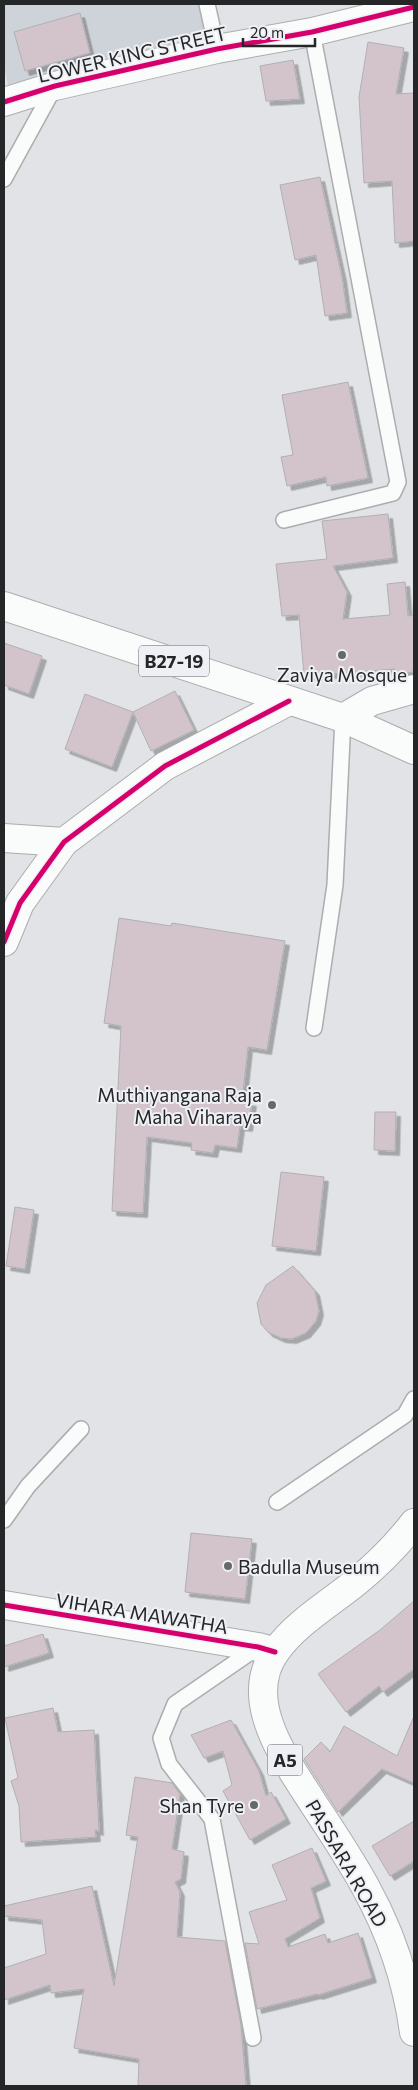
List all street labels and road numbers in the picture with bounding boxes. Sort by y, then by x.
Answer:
street label: LOWER KING STREET [35,21,229,87]
road number: B27-19 [139,646,209,676]
street label: VIHARA MAWATHA [54,1588,230,1638]
road number: A5 [268,1744,302,1776]
street label: PASSARA ROAD [301,1795,393,1931]

